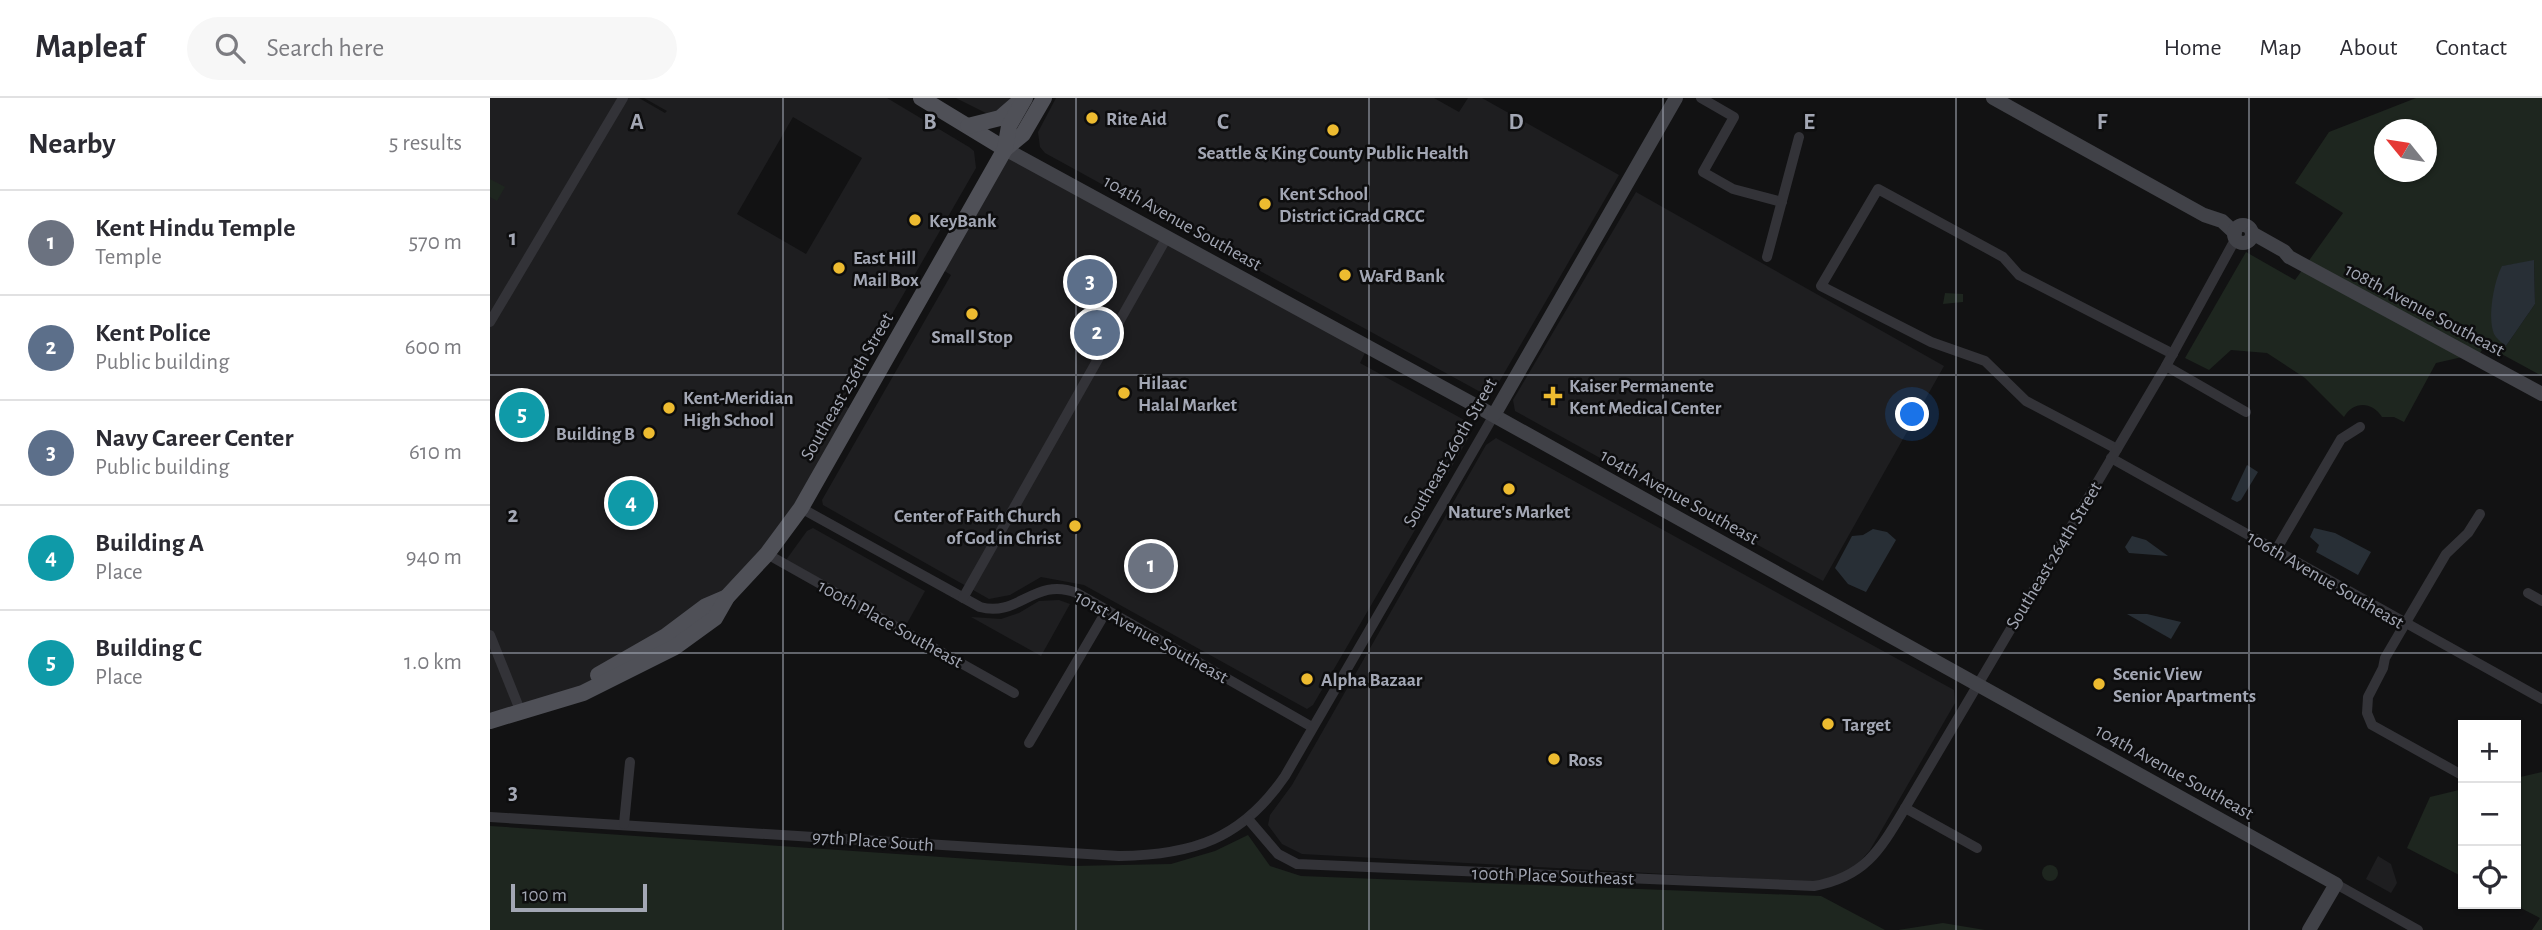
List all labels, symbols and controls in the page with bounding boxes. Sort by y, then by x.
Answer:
search box [187,17,677,80]
icon: search [211,29,249,67]
text: Mapleaf [35,31,145,64]
text: Search here [267,35,384,61]
text: Home [2164,36,2222,60]
text: Map [2260,36,2302,60]
text: About [2340,36,2397,60]
text: Contact [2435,36,2507,60]
marker: Rite Aid [1084,110,1100,126]
place label: Rite Aid [1106,110,1167,129]
text: A [630,111,644,134]
text: B [923,111,937,134]
text: C [1217,111,1229,134]
text: D [1508,111,1524,134]
text: E [1803,111,1815,134]
text: F [2097,111,2108,134]
north arrow [2374,119,2437,182]
marker: Seattle & King County Public Health [1325,122,1341,138]
text: Nearby [28,129,116,159]
text: 5 results [389,132,462,155]
place label: Seattle & King County Public Health [1197,144,1469,163]
street label: 104th Avenue Southeast [1100,172,1264,275]
place label: Kent School District iGrad GRCC [1279,185,1425,226]
marker: Kent School District iGrad GRCC [1257,196,1273,212]
marker: KeyBank [907,212,923,228]
place label: KeyBank [929,212,997,231]
text: Kent Hindu Temple [95,215,295,241]
text: 1 [509,227,517,250]
text: 1 [47,231,55,254]
text: 570 m [408,231,462,254]
text: Temple [95,246,162,269]
place label: East Hill Mail Box [853,249,919,290]
pin: 3 [1067,256,1113,308]
marker: East Hill Mail Box [831,260,847,276]
street label: 108th Avenue Southeast [2342,260,2507,360]
marker: WaFd Bank [1337,267,1353,283]
place label: WaFd Bank [1359,267,1445,286]
marker: Small Stop [964,306,980,322]
pin: 2 [1074,307,1120,359]
street label: Southeast 256th Street [797,310,897,464]
text: Kent Police [95,320,211,346]
place label: Small Stop [931,328,1013,347]
text: 2 [46,336,56,359]
text: 600 m [405,336,462,359]
text: Public building [95,351,229,374]
place label: Hilaac Halal Market [1138,374,1238,415]
street label: Southeast 260th Street [1400,375,1501,531]
place label: Kaiser Permanente Kent Medical Center [1569,377,1722,418]
marker: Hilaac Halal Market [1116,385,1132,401]
marker: Kaiser Permanente Kent Medical Center [1543,386,1563,406]
pin: 5 [499,389,545,441]
place label: Kent-Meridian High School [683,389,794,430]
your location [1895,397,1929,431]
marker: Kent-Meridian High School [661,400,677,416]
text: Navy Career Center [95,425,293,451]
place label: Building B [556,425,635,444]
marker: Building B [641,425,657,441]
text: 3 [46,441,56,464]
text: 610 m [409,441,462,464]
street label: 104th Avenue Southeast [1597,446,1761,549]
text: Public building [95,456,229,479]
pin: 4 [608,477,654,529]
street label: Southeast 264th Street [2003,479,2106,633]
marker: Nature's Market [1501,481,1517,497]
place label: Nature's Market [1448,503,1571,522]
text: 2 [508,504,519,527]
place label: Center of Faith Church of God in Christ [894,507,1062,548]
marker: Center of Faith Church of God in Christ [1067,518,1083,534]
street label: 106th Avenue Southeast [2244,528,2407,633]
text: Building A [95,530,204,556]
pin: 1 [1128,540,1174,592]
text: 4 [45,546,57,569]
text: 940 m [406,546,462,569]
text: Place [95,561,143,584]
street label: 100th Place Southeast [815,577,966,672]
street label: 101st Avenue Southeast [1071,587,1231,687]
text: Building C [95,635,202,661]
text: 5 [46,651,56,674]
text: 1.0 km [404,651,462,674]
place label: Scenic View Senior Apartments [2113,665,2256,706]
text: Place [95,666,143,689]
marker: Alpha Bazaar [1299,671,1315,687]
place label: Alpha Bazaar [1321,671,1423,690]
marker: Scenic View Senior Apartments [2091,676,2107,692]
marker: Target [1820,716,1836,732]
place label: Target [1842,716,1891,735]
map controls [2458,720,2521,909]
button: + [2458,720,2521,783]
street label: 104th Avenue Southeast [2092,721,2256,824]
marker: Ross [1546,751,1562,767]
place label: Ross [1568,751,1603,770]
text: 3 [508,781,518,804]
button: − [2458,783,2521,846]
street label: 97th Place South [811,828,934,855]
button: locate [2458,846,2521,909]
street label: 100th Place Southeast [1471,864,1634,889]
scale bar [511,881,648,913]
text: 100 m [522,886,567,905]

